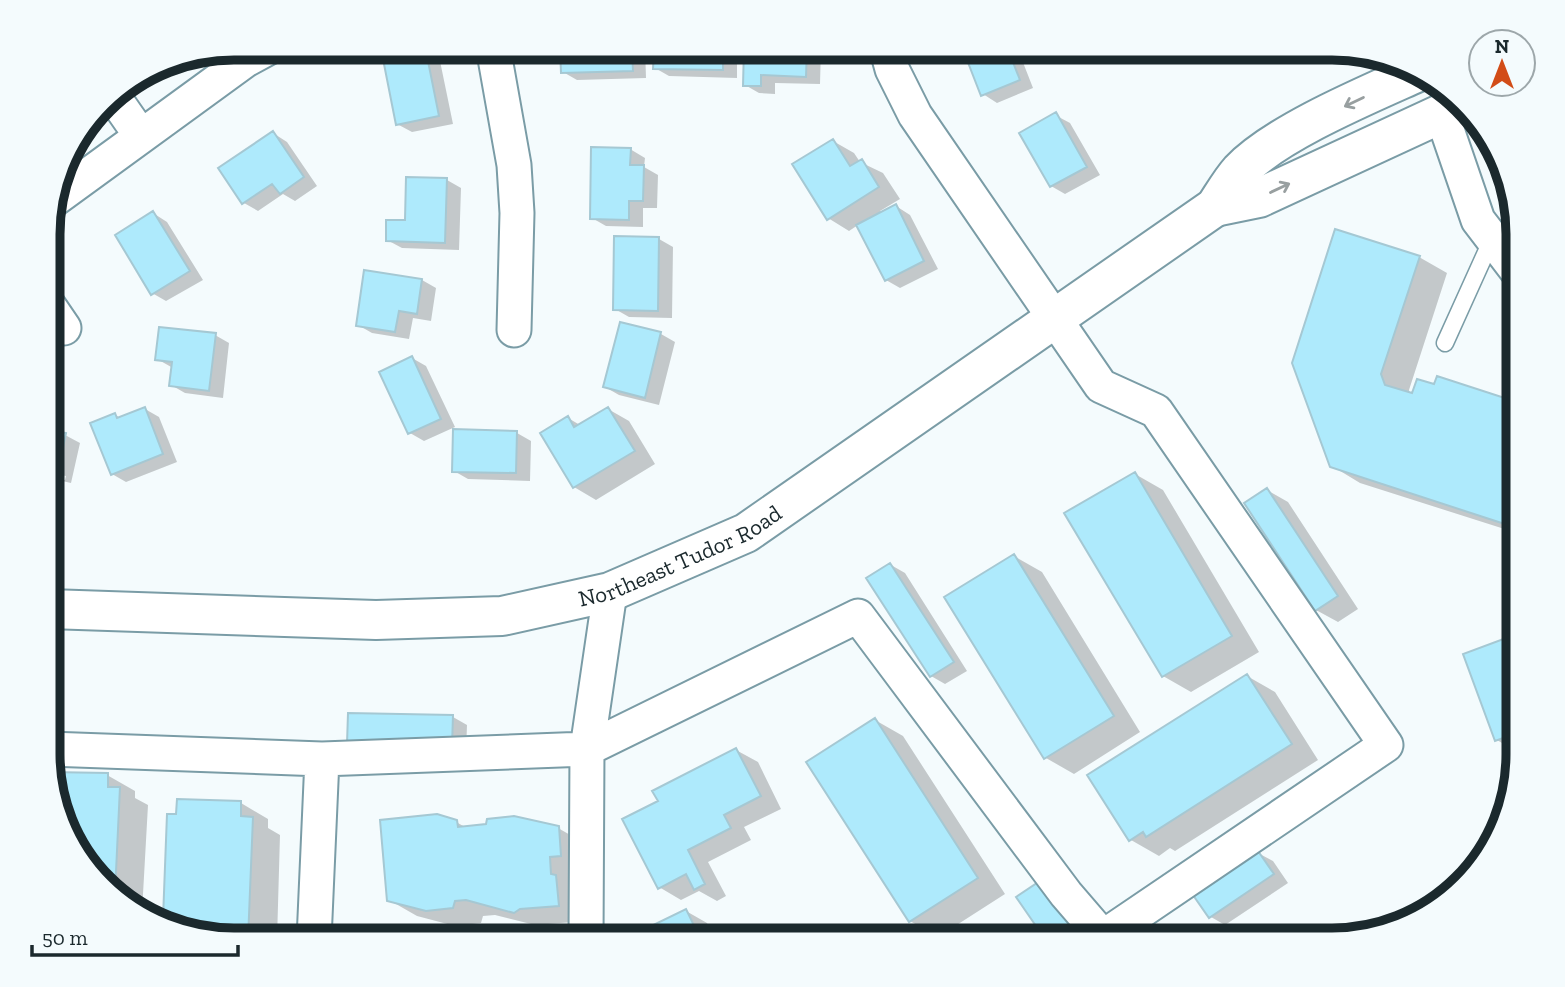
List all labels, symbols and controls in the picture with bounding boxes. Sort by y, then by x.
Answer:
north arrow [1467,28,1537,98]
text: N [1495,35,1509,58]
one-way arrow [1344,96,1365,109]
one-way arrow [1269,181,1290,194]
street label: Northeast Tudor Road [576,498,787,613]
scale bar [32,914,238,958]
text: 50 m [42,925,88,950]

